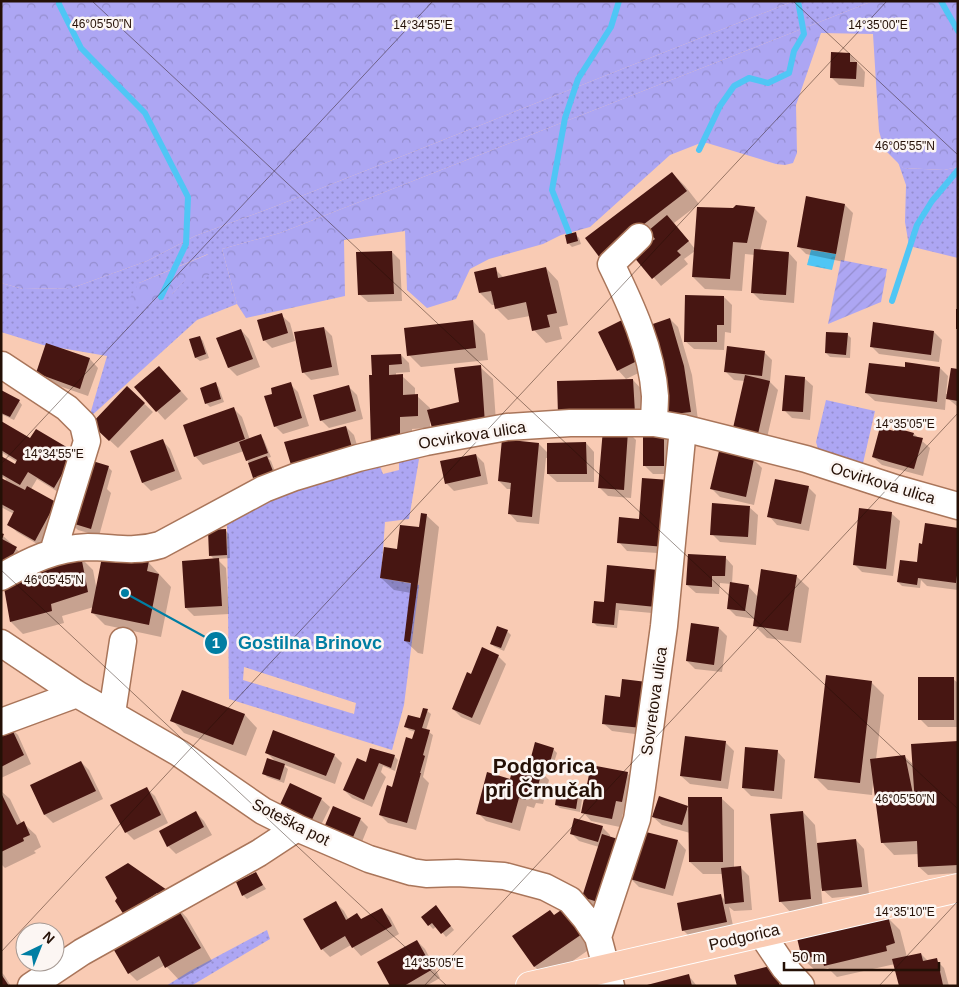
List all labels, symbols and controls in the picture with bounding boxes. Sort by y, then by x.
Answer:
text: 46°05'50"N [72,17,132,31]
text: 14°34'55"E [393,18,453,32]
text: 14°35'00"E [848,18,908,32]
text: 46°05'55"N [875,139,935,153]
text: 14°35'05"E [875,417,935,431]
street label: Ocvirkova ulica [417,418,527,452]
text: 14°34'55"E [24,447,84,461]
street label: Ocvirkova ulica [829,459,937,507]
text: 46°05'45"N [24,573,84,587]
callout: Gostilna Brinovc [203,626,392,659]
text: Gostilna Brinovc [238,633,382,653]
text: 1 [212,634,220,651]
street label: Sovretova ulica [638,646,670,756]
district label: Podgorica pri Črnučah [485,754,603,801]
text: 46°05'50"N [875,792,935,806]
street label: Soteška pot [249,795,333,849]
text: 14°35'10"E [875,905,935,919]
street label: Podgorica [707,921,781,953]
north arrow [15,922,65,972]
text: N [40,928,58,947]
scale bar [784,940,939,972]
text: 50 m [792,948,825,965]
text: 14°35'05"E [404,956,464,970]

